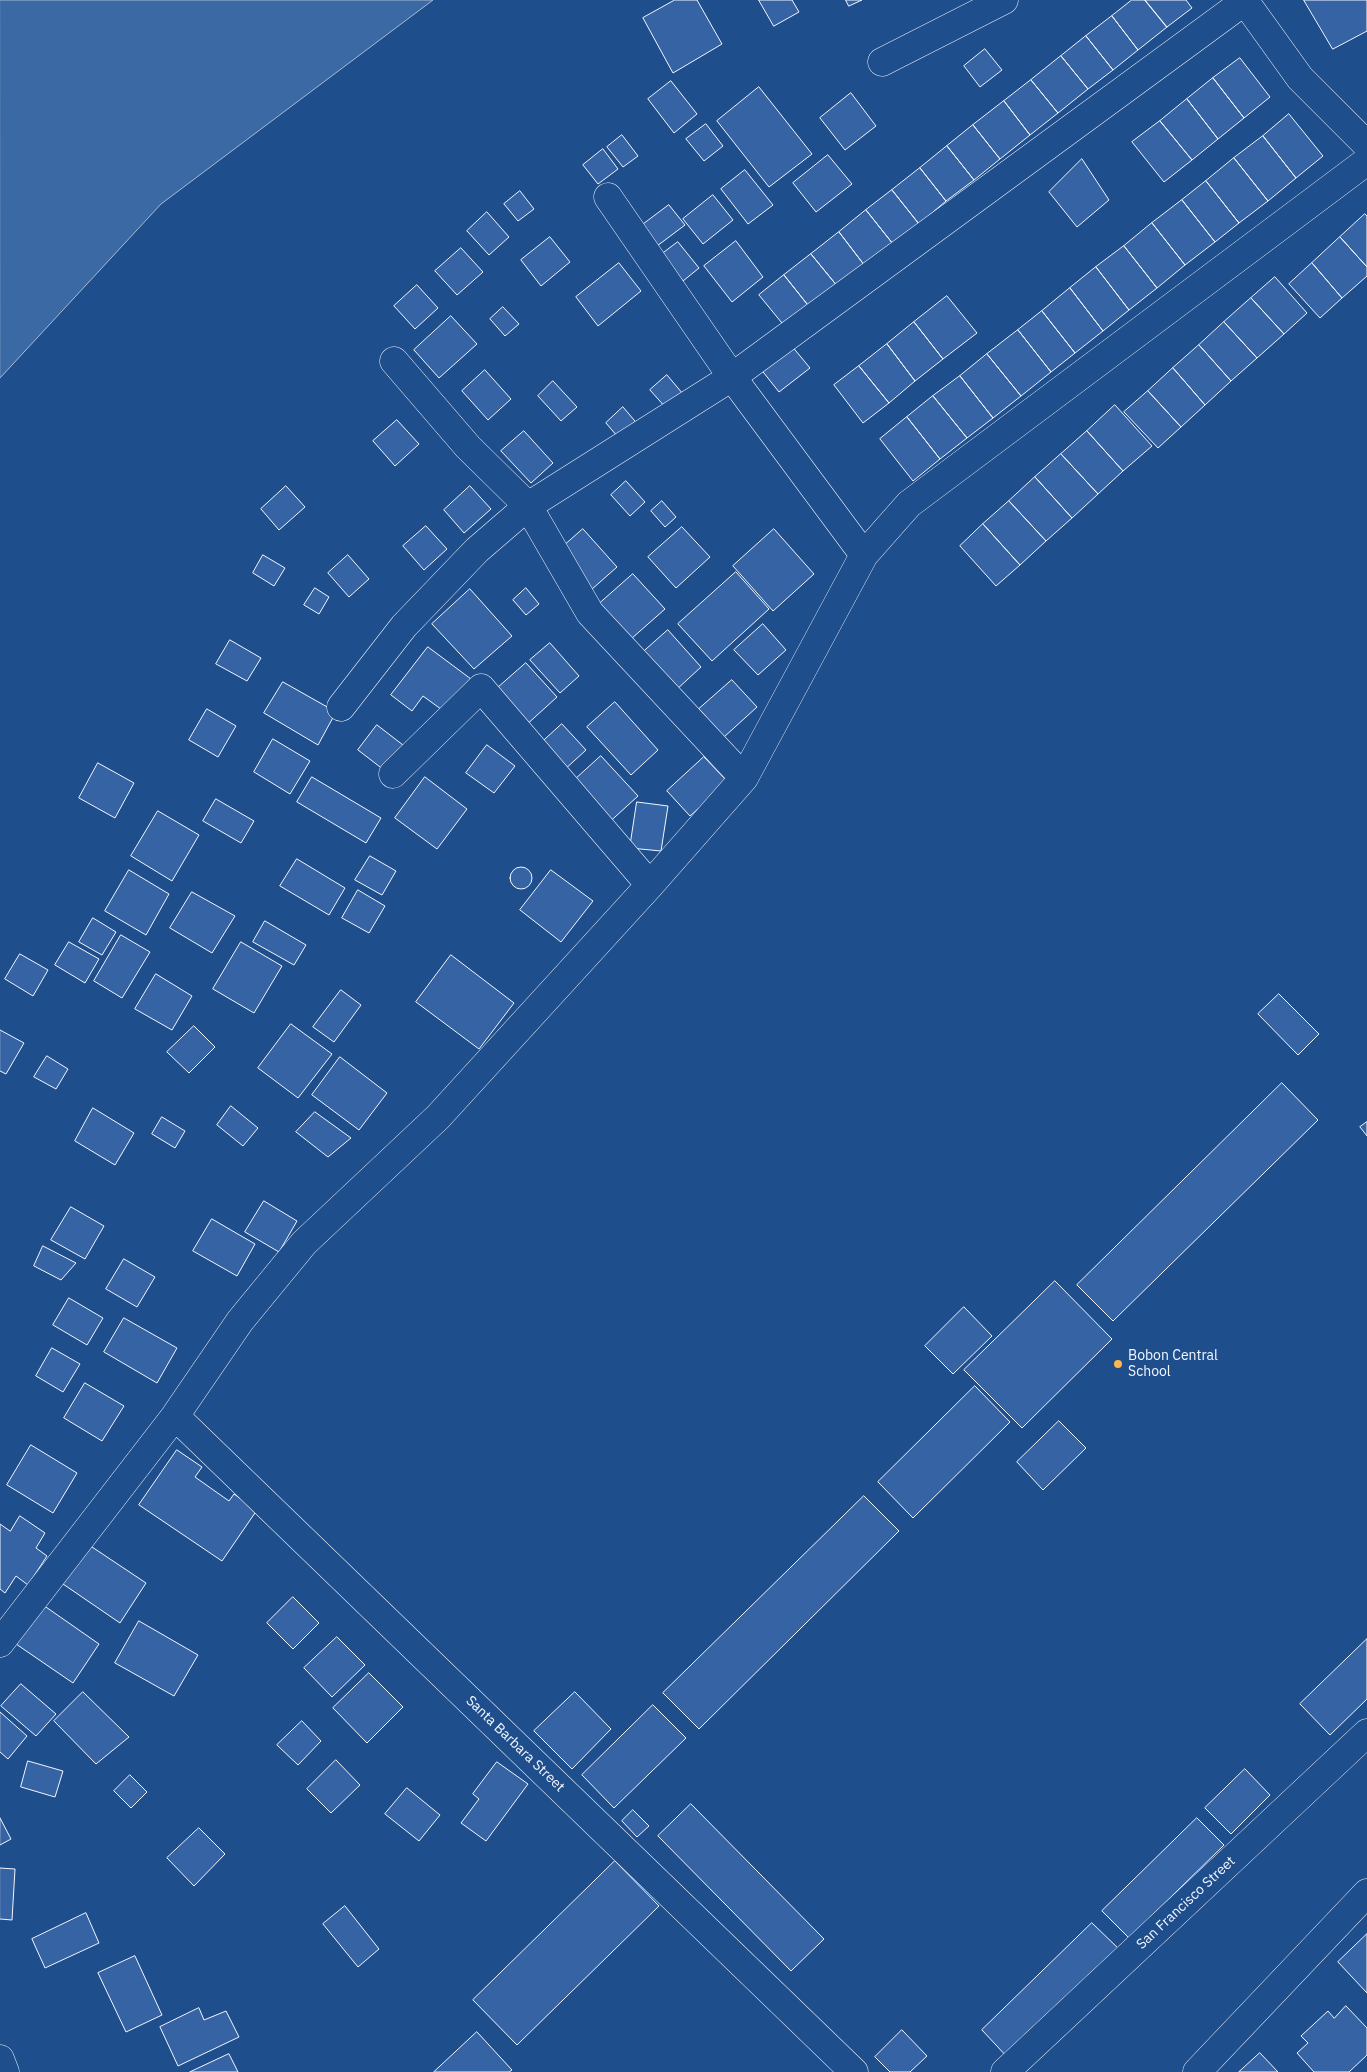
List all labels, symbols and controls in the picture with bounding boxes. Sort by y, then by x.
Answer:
place label: Bobon Central School [1128,1348,1218,1380]
marker: Bobon Central School [1112,1358,1124,1370]
street label: Santa Barbara Street [462,1693,568,1795]
street label: San Francisco Street [1133,1853,1239,1953]

